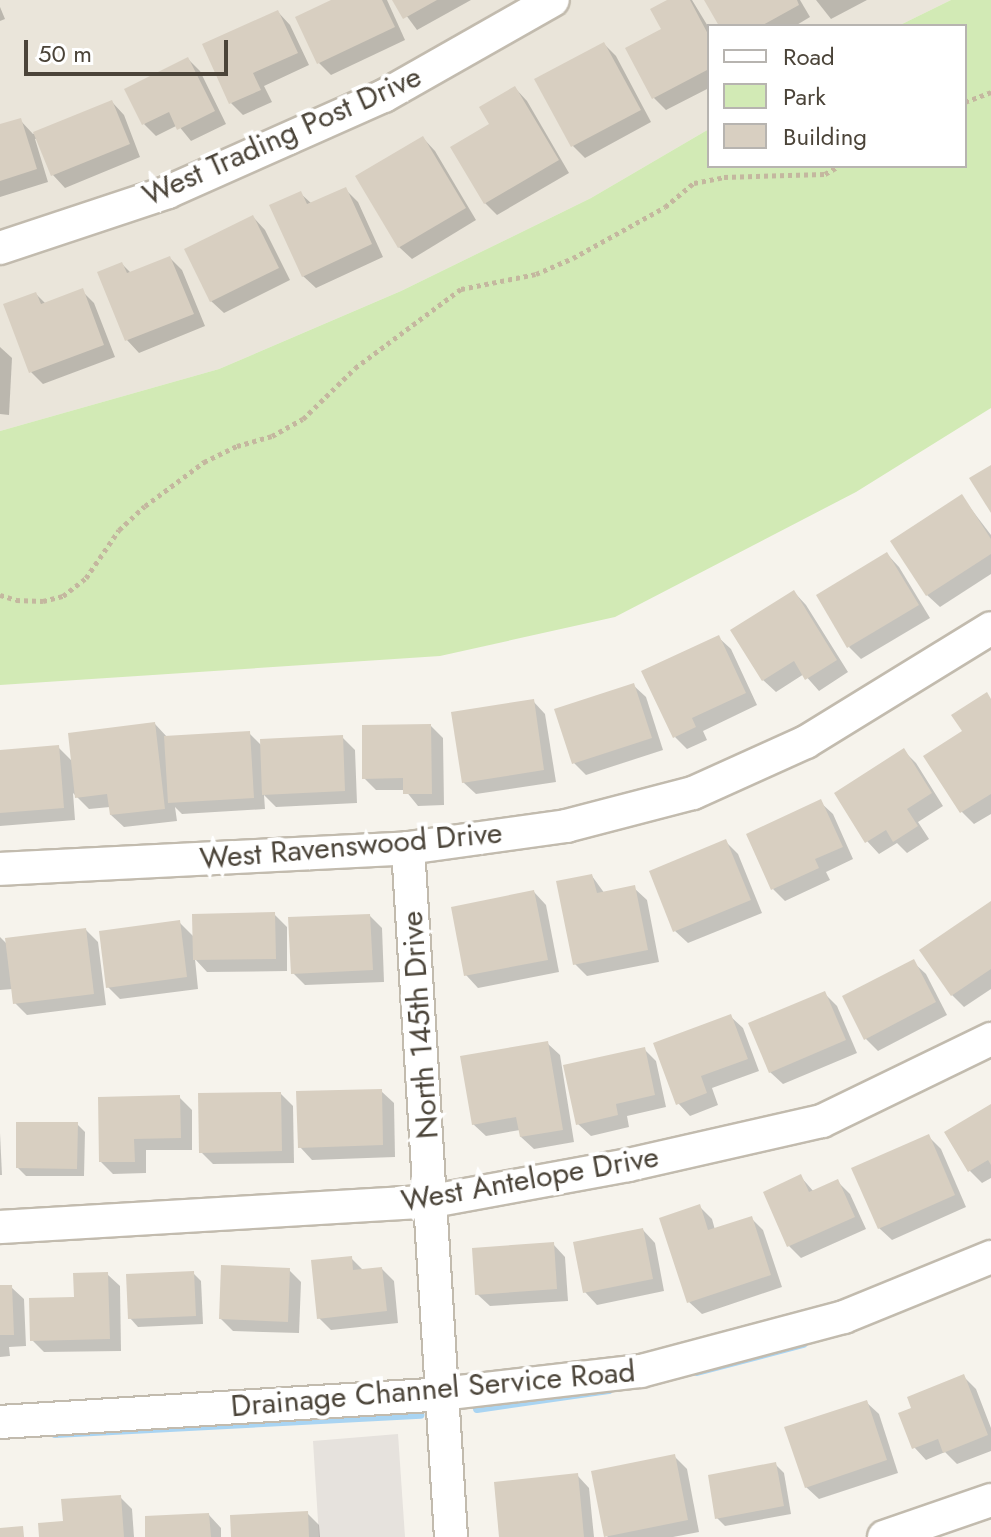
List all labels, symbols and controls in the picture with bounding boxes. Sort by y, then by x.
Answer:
scale bar [28,24,232,74]
legend [707,24,967,168]
text: 50 m [38,36,92,71]
text: Road [783,39,835,74]
street label: West Trading Post Drive [137,58,427,214]
text: Park [783,79,826,114]
text: Building [783,119,867,154]
street label: West Ravenswood Drive [198,815,504,877]
street label: North 145th Drive [394,910,446,1140]
street label: West Antelope Drive [398,1139,662,1219]
street label: Drainage Channel Service Road [229,1353,637,1425]

